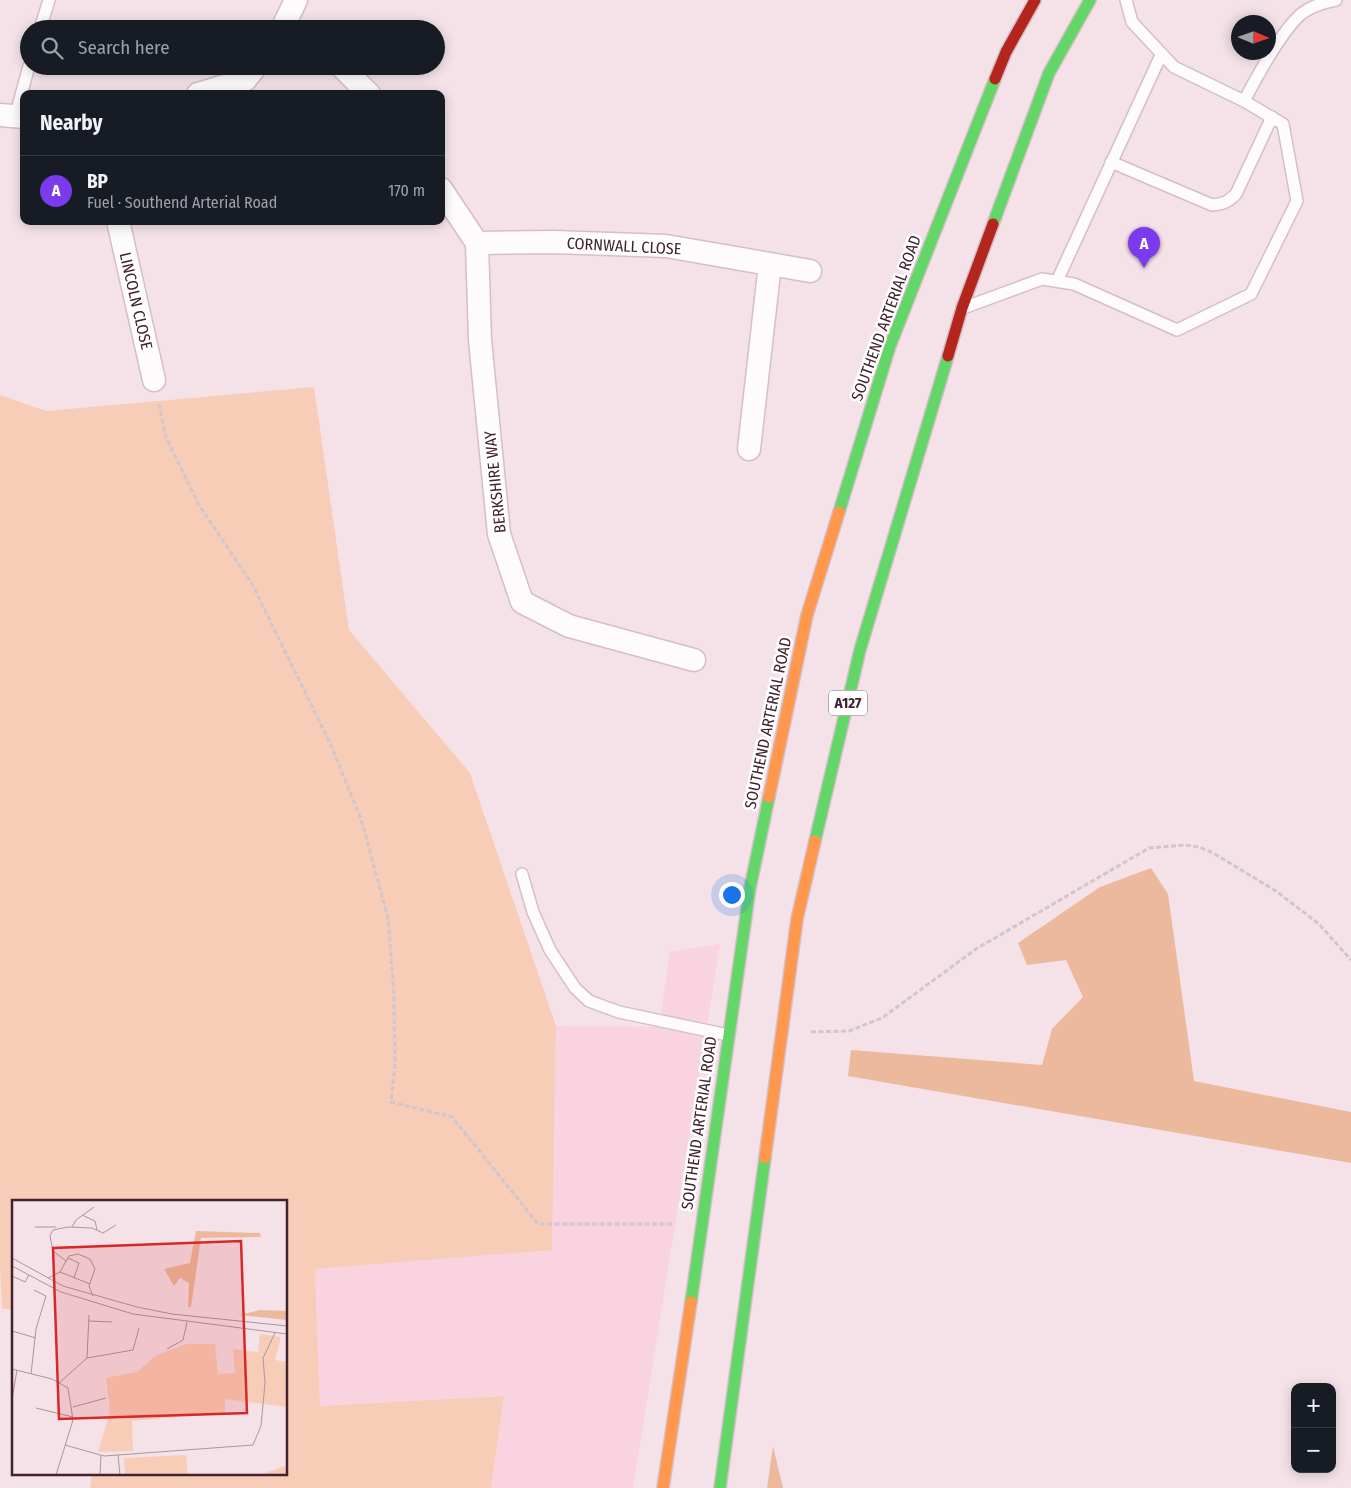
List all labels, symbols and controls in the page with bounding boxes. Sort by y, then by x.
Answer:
north arrow [1231,15,1276,60]
search box [20,20,445,75]
icon: search [38,34,66,62]
text: Search here [78,36,170,59]
text: Nearby [40,110,102,136]
text: BP [87,170,108,193]
text: A [52,181,60,200]
text: 170 m [388,181,425,200]
text: Fuel · Southend Arterial Road [87,193,277,212]
pin: A [1128,227,1160,268]
street label: SOUTHEND ARTERIAL ROAD [847,233,925,403]
street label: CORNWALL CLOSE [566,234,682,258]
street label: LINCOLN CLOSE [116,250,156,352]
street label: BERKSHIRE WAY [480,430,510,534]
street label: SOUTHEND ARTERIAL ROAD [741,636,795,810]
road number: A127 [829,690,867,716]
your location [719,882,745,908]
street label: SOUTHEND ARTERIAL ROAD [677,1035,721,1211]
inset map [12,1200,288,1476]
map controls [1291,1383,1336,1473]
button: + [1291,1383,1336,1428]
button: − [1291,1428,1336,1473]

